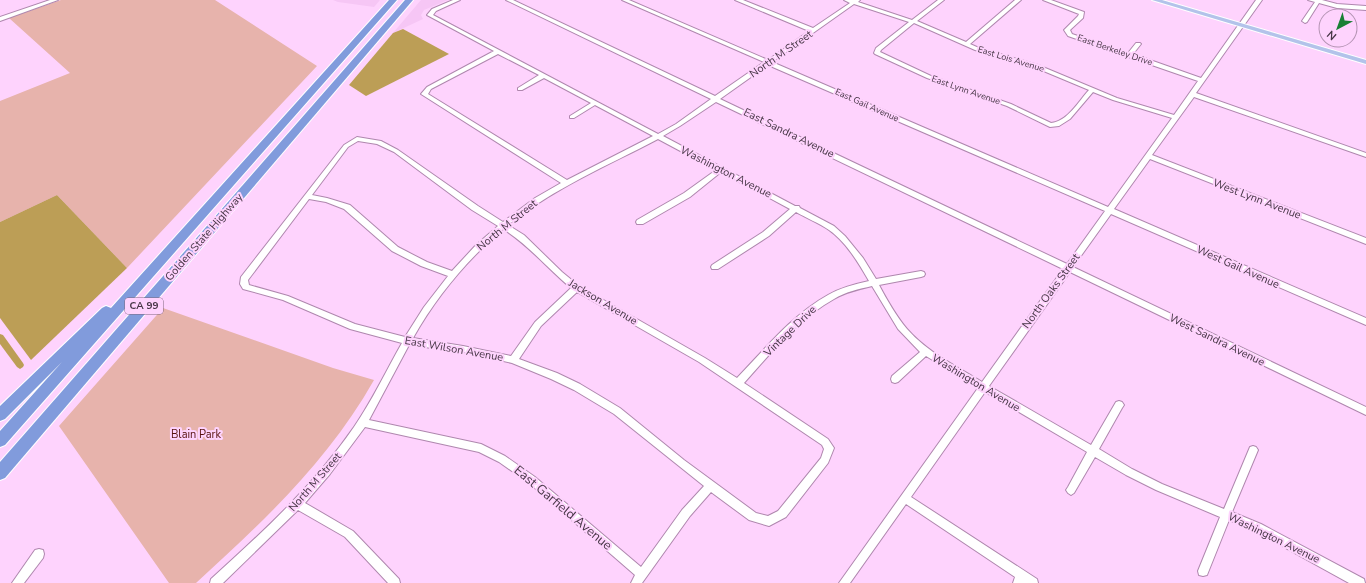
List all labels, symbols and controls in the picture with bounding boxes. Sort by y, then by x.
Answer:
north arrow [1318,8,1358,48]
street label: North M Street [747,27,816,81]
text: N [1324,27,1340,44]
street label: East Berkeley Drive [1076,32,1154,69]
street label: East Lois Avenue [976,43,1046,75]
street label: East Lynn Avenue [930,73,1002,107]
street label: East Gail Avenue [833,86,901,125]
street label: East Sandra Avenue [741,104,837,162]
street label: Washington Avenue [678,142,774,202]
street label: West Lynn Avenue [1211,175,1303,223]
street label: Golden State Highway [162,190,247,284]
street label: North M Street [474,196,540,254]
street label: West Gail Avenue [1194,242,1282,292]
street label: North Oaks Street [1019,250,1083,331]
street label: Jackson Avenue [565,275,640,329]
road number: CA 99 [125,298,163,314]
street label: Vintage Drive [760,302,820,360]
street label: West Sandra Avenue [1167,310,1267,370]
street label: East Wilson Avenue [404,333,505,365]
street label: Washington Avenue [929,351,1023,415]
park label: Blain Park [171,427,222,442]
street label: North M Street [285,449,345,515]
street label: East Garfield Avenue [510,462,616,554]
street label: Washington Avenue [1226,509,1323,567]

